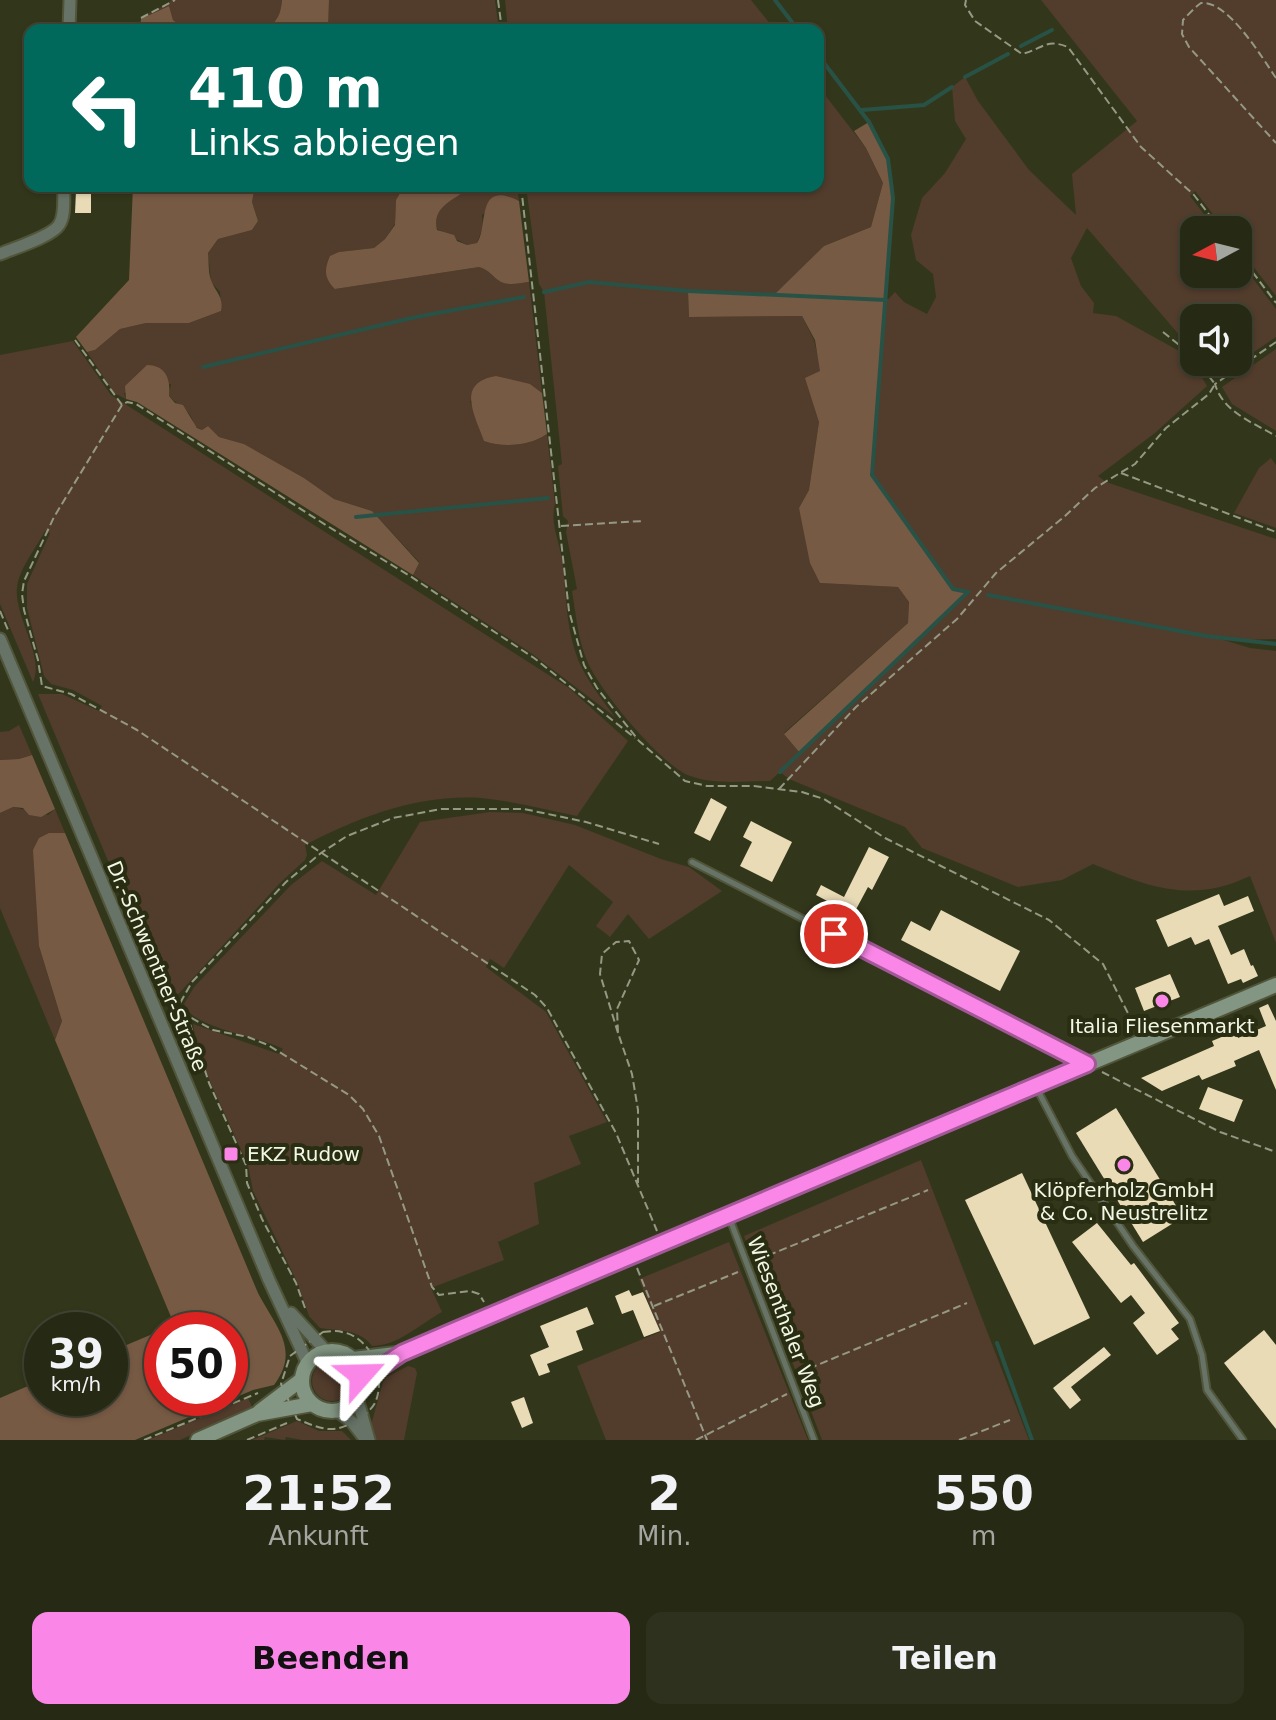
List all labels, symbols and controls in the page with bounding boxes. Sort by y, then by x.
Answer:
text: 410 m [188,55,383,120]
icon: left [56,56,160,160]
text: Links abbiegen [188,122,460,163]
north arrow [1180,216,1252,288]
map controls [1180,216,1252,376]
button: sound [1180,304,1252,376]
street label: Dr.-Schwentner-Straße [102,857,212,1075]
pin [800,900,868,968]
icon: arrive [812,912,856,956]
marker: Italia Fliesenmarkt [1153,992,1171,1010]
place label: Italia Fliesenmarkt [1069,1014,1255,1038]
place label: EKZ Rudow [247,1142,360,1166]
marker: EKZ Rudow [222,1145,240,1163]
marker: Klöpferholz GmbH & Co. Neustrelitz [1115,1156,1133,1174]
place label: Klöpferholz GmbH & Co. Neustrelitz [1034,1178,1214,1225]
street label: Wiesenthaler Weg [742,1233,830,1411]
speed limit sign: 50 [144,1312,248,1416]
text: 39 [48,1331,104,1377]
position arrow [319,1333,403,1417]
text: km/h [51,1372,101,1396]
text: 21:52 [242,1465,395,1521]
text: 2 [648,1465,681,1521]
text: 550 [934,1465,1034,1521]
text: Ankunft [268,1521,369,1551]
text: Min. [637,1521,691,1551]
text: m [971,1521,996,1551]
button: Beenden [32,1612,630,1704]
button: Teilen [646,1612,1244,1704]

